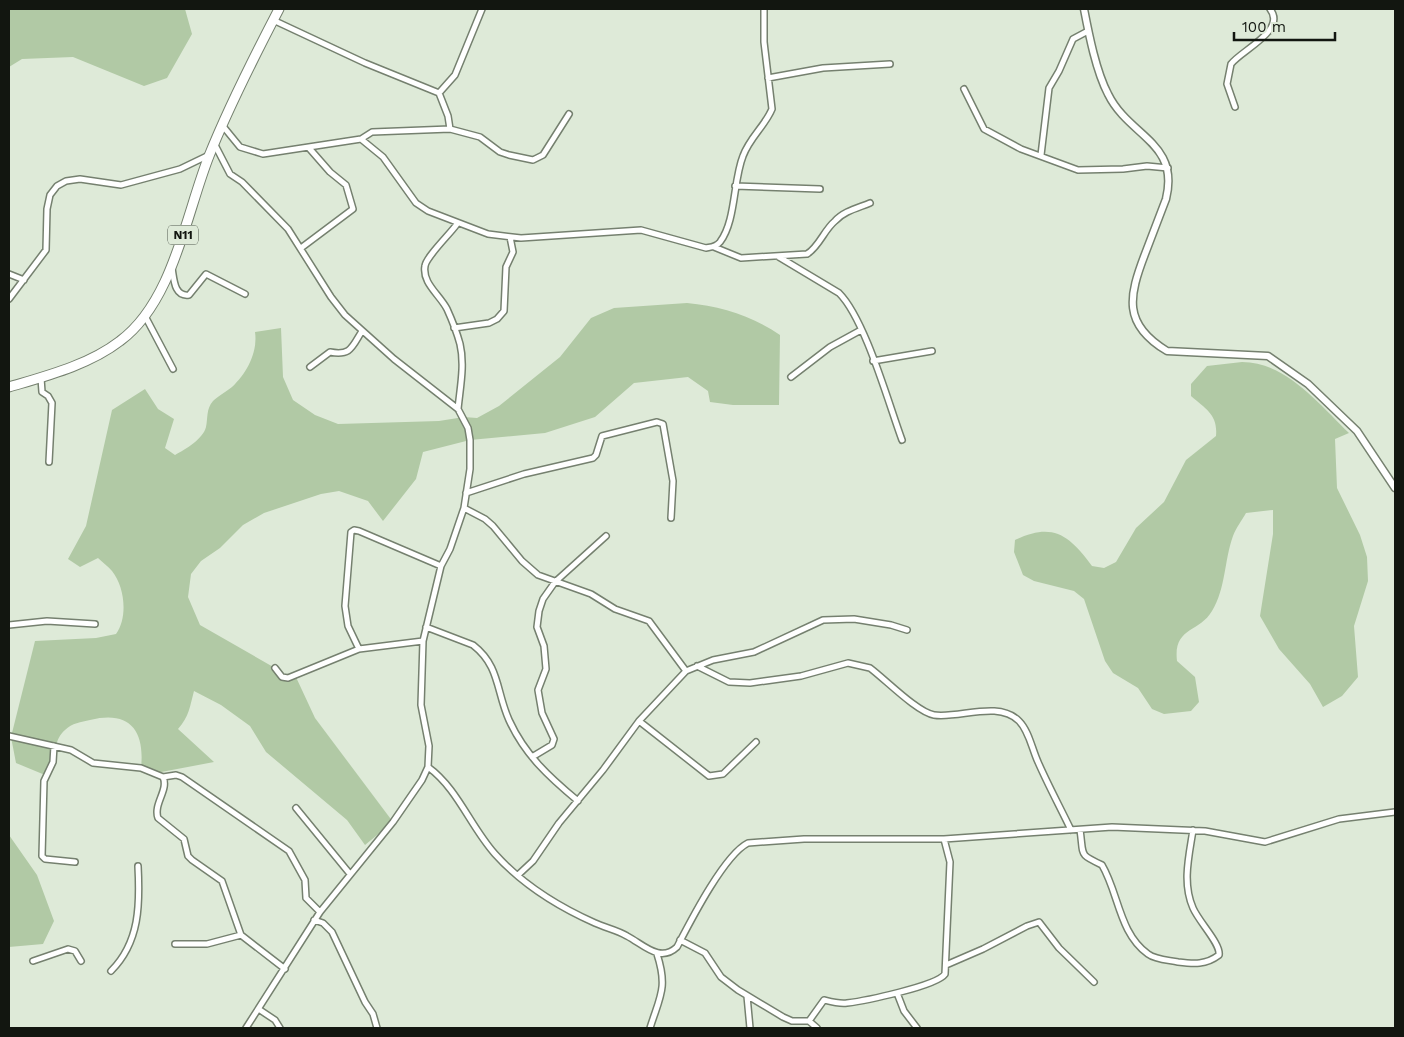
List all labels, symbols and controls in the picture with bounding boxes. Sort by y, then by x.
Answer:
scale bar [1234,10,1335,42]
text: 100 m [1242,18,1286,36]
road number: N11 [168,226,198,244]

